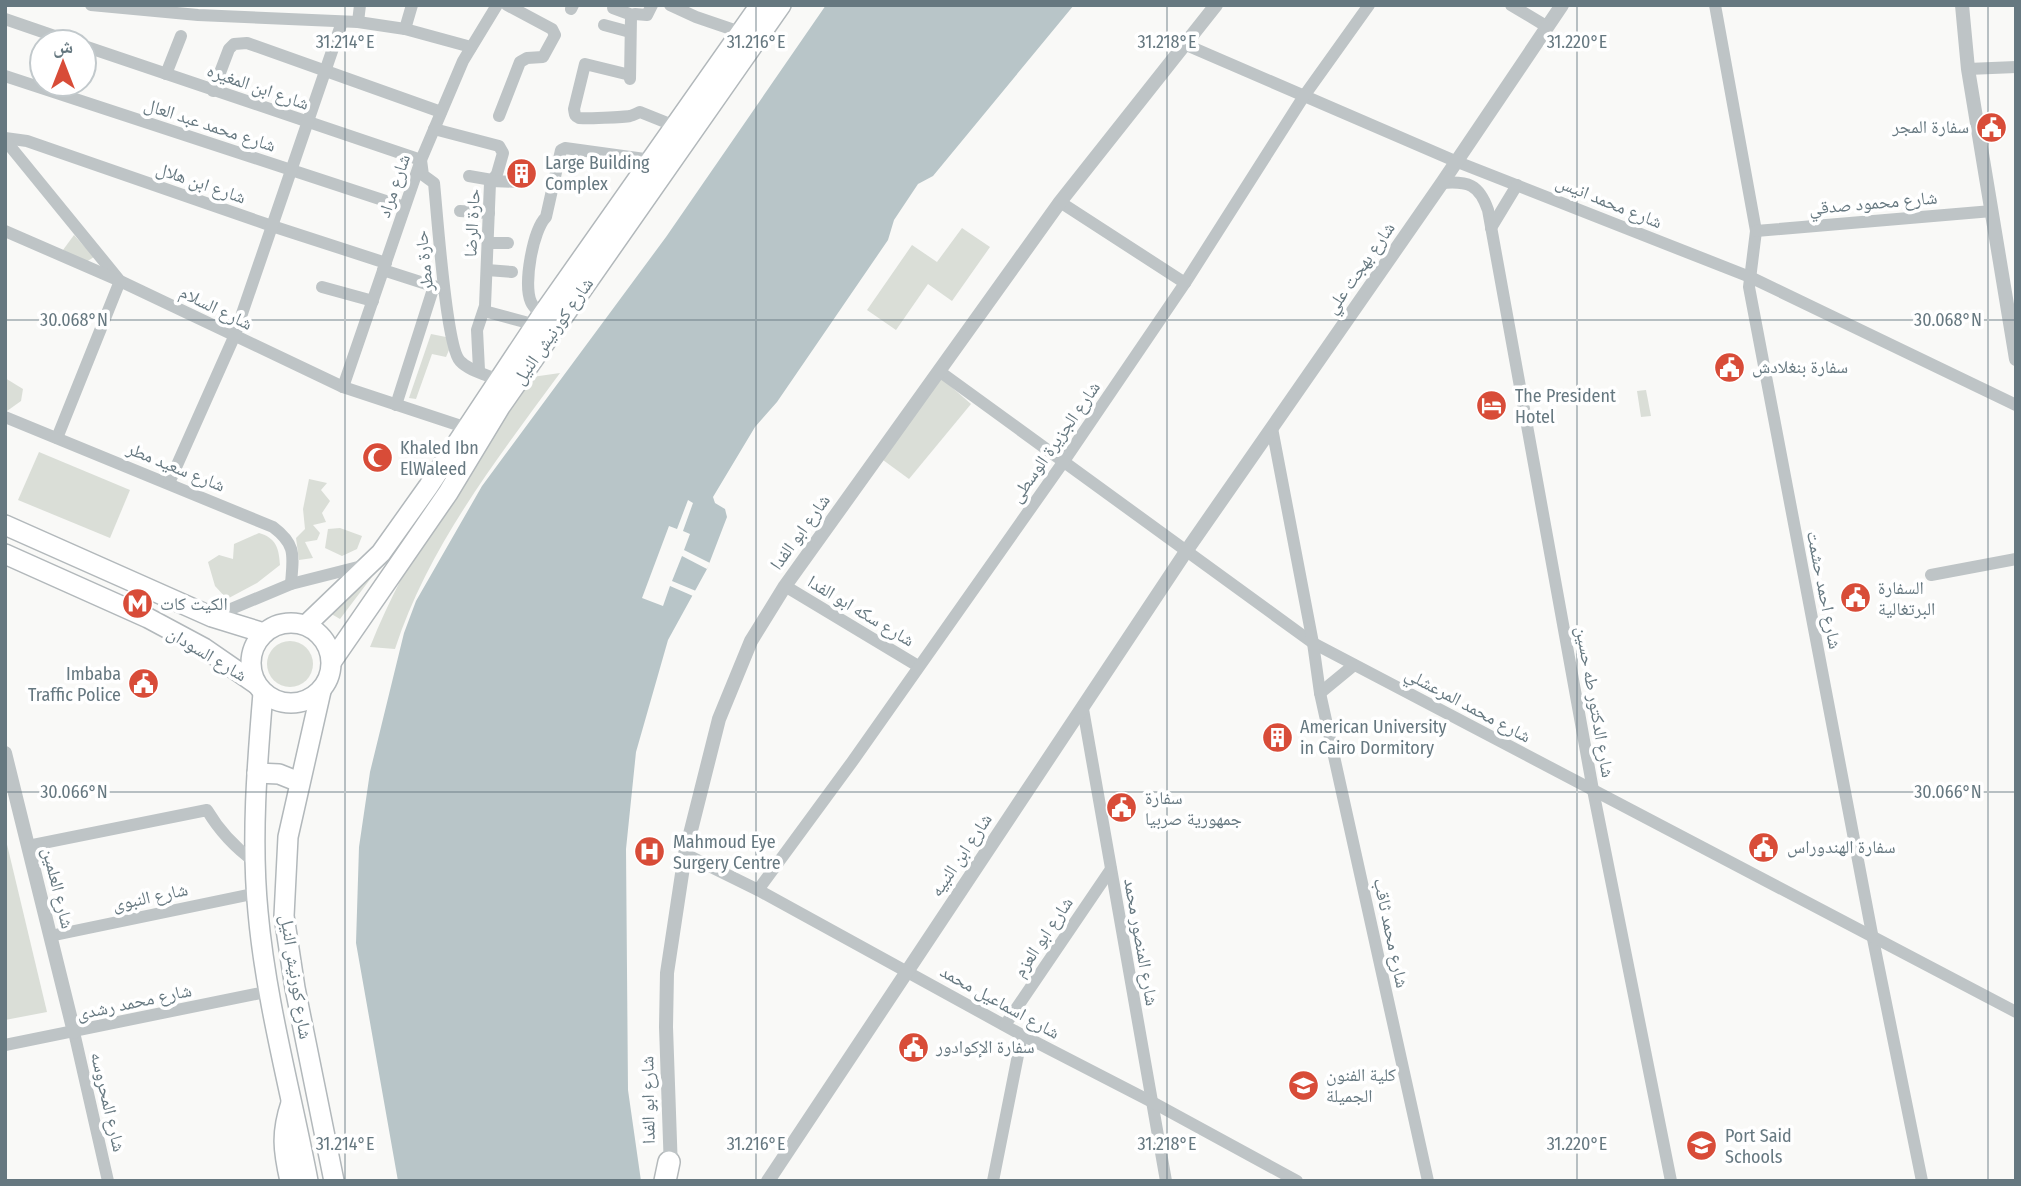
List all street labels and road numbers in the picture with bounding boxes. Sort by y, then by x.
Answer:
street label: شارع ابن المغيره [204,59,312,115]
street label: شارع محمد عبد العال [142,93,278,157]
street label: شارع مراد [373,151,415,221]
street label: شارع ابن هلال [153,157,249,209]
street label: شارع محمد انيس [1553,171,1665,233]
street label: شارع محمود صدقي [1808,186,1938,223]
street label: حارة الرضا [459,188,485,258]
street label: شارع بهجت علي [1320,218,1403,320]
street label: حارة مطر [410,229,438,294]
street label: شارع كورنيش النيل [508,273,598,389]
street label: شارع السلام [176,281,256,336]
street label: شارع الجزيرة الوسطى [1005,377,1105,507]
street label: شارع سعيد مطر [123,437,228,497]
street label: شارع ابو الفدا [765,490,835,574]
street label: شارع احمد حشمت [1802,529,1846,651]
street label: شارع سكه ابو الفدا [804,570,918,652]
street label: شارع السودان [163,622,251,686]
street label: شارع الدكتور طه حسين [1571,625,1619,779]
street label: شارع محمد المرعشلي [1400,663,1535,751]
street label: شارع ابن النبيه [925,809,997,901]
street label: شارع العلمين [37,845,79,931]
street label: شارع محمد ثاقب [1369,876,1413,990]
street label: شارع المنصور محمد [1119,877,1163,1007]
street label: شارع النبوى [110,878,190,916]
street label: شارع ابو العزم [1008,893,1079,982]
street label: شارع كورنيش النيل [275,913,317,1041]
street label: شارع اسماعيل محمد [936,960,1064,1044]
street label: شارع محمد رشدى [74,979,194,1025]
street label: شارع المحروسه [86,1050,130,1154]
street label: شارع ابو الفدا [636,1056,660,1144]

